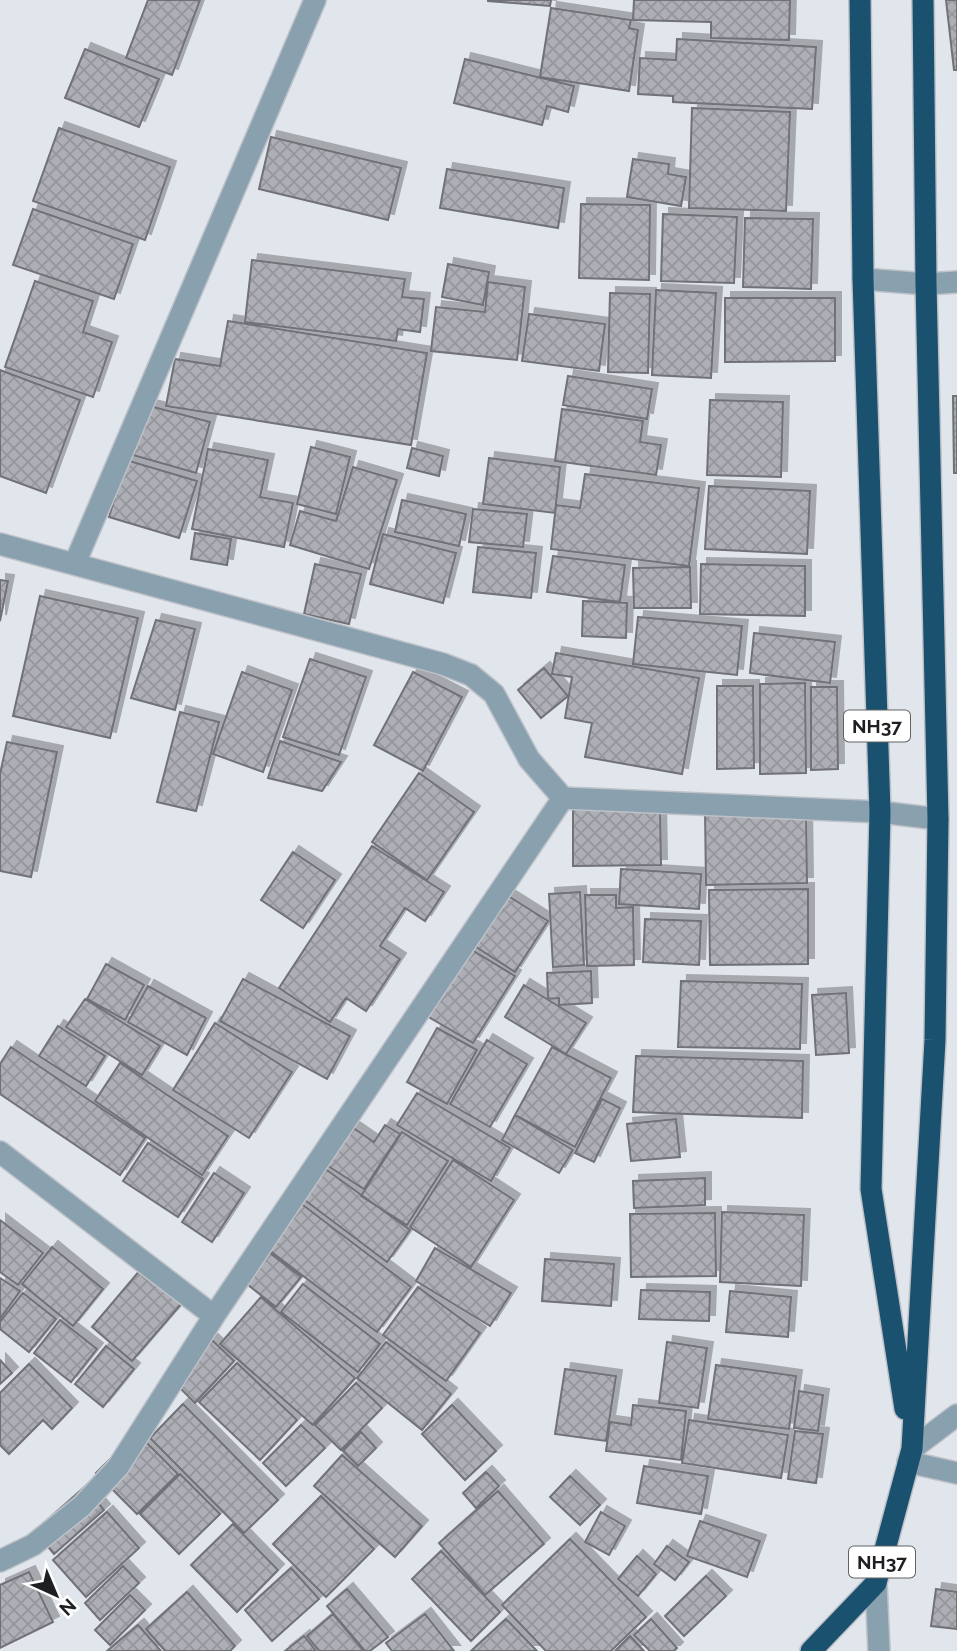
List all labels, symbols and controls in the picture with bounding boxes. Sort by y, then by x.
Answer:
road number: NH37 [844,710,910,741]
road number: NH37 [849,1546,915,1578]
north arrow [21,1560,91,1630]
text: N [55,1594,81,1620]

